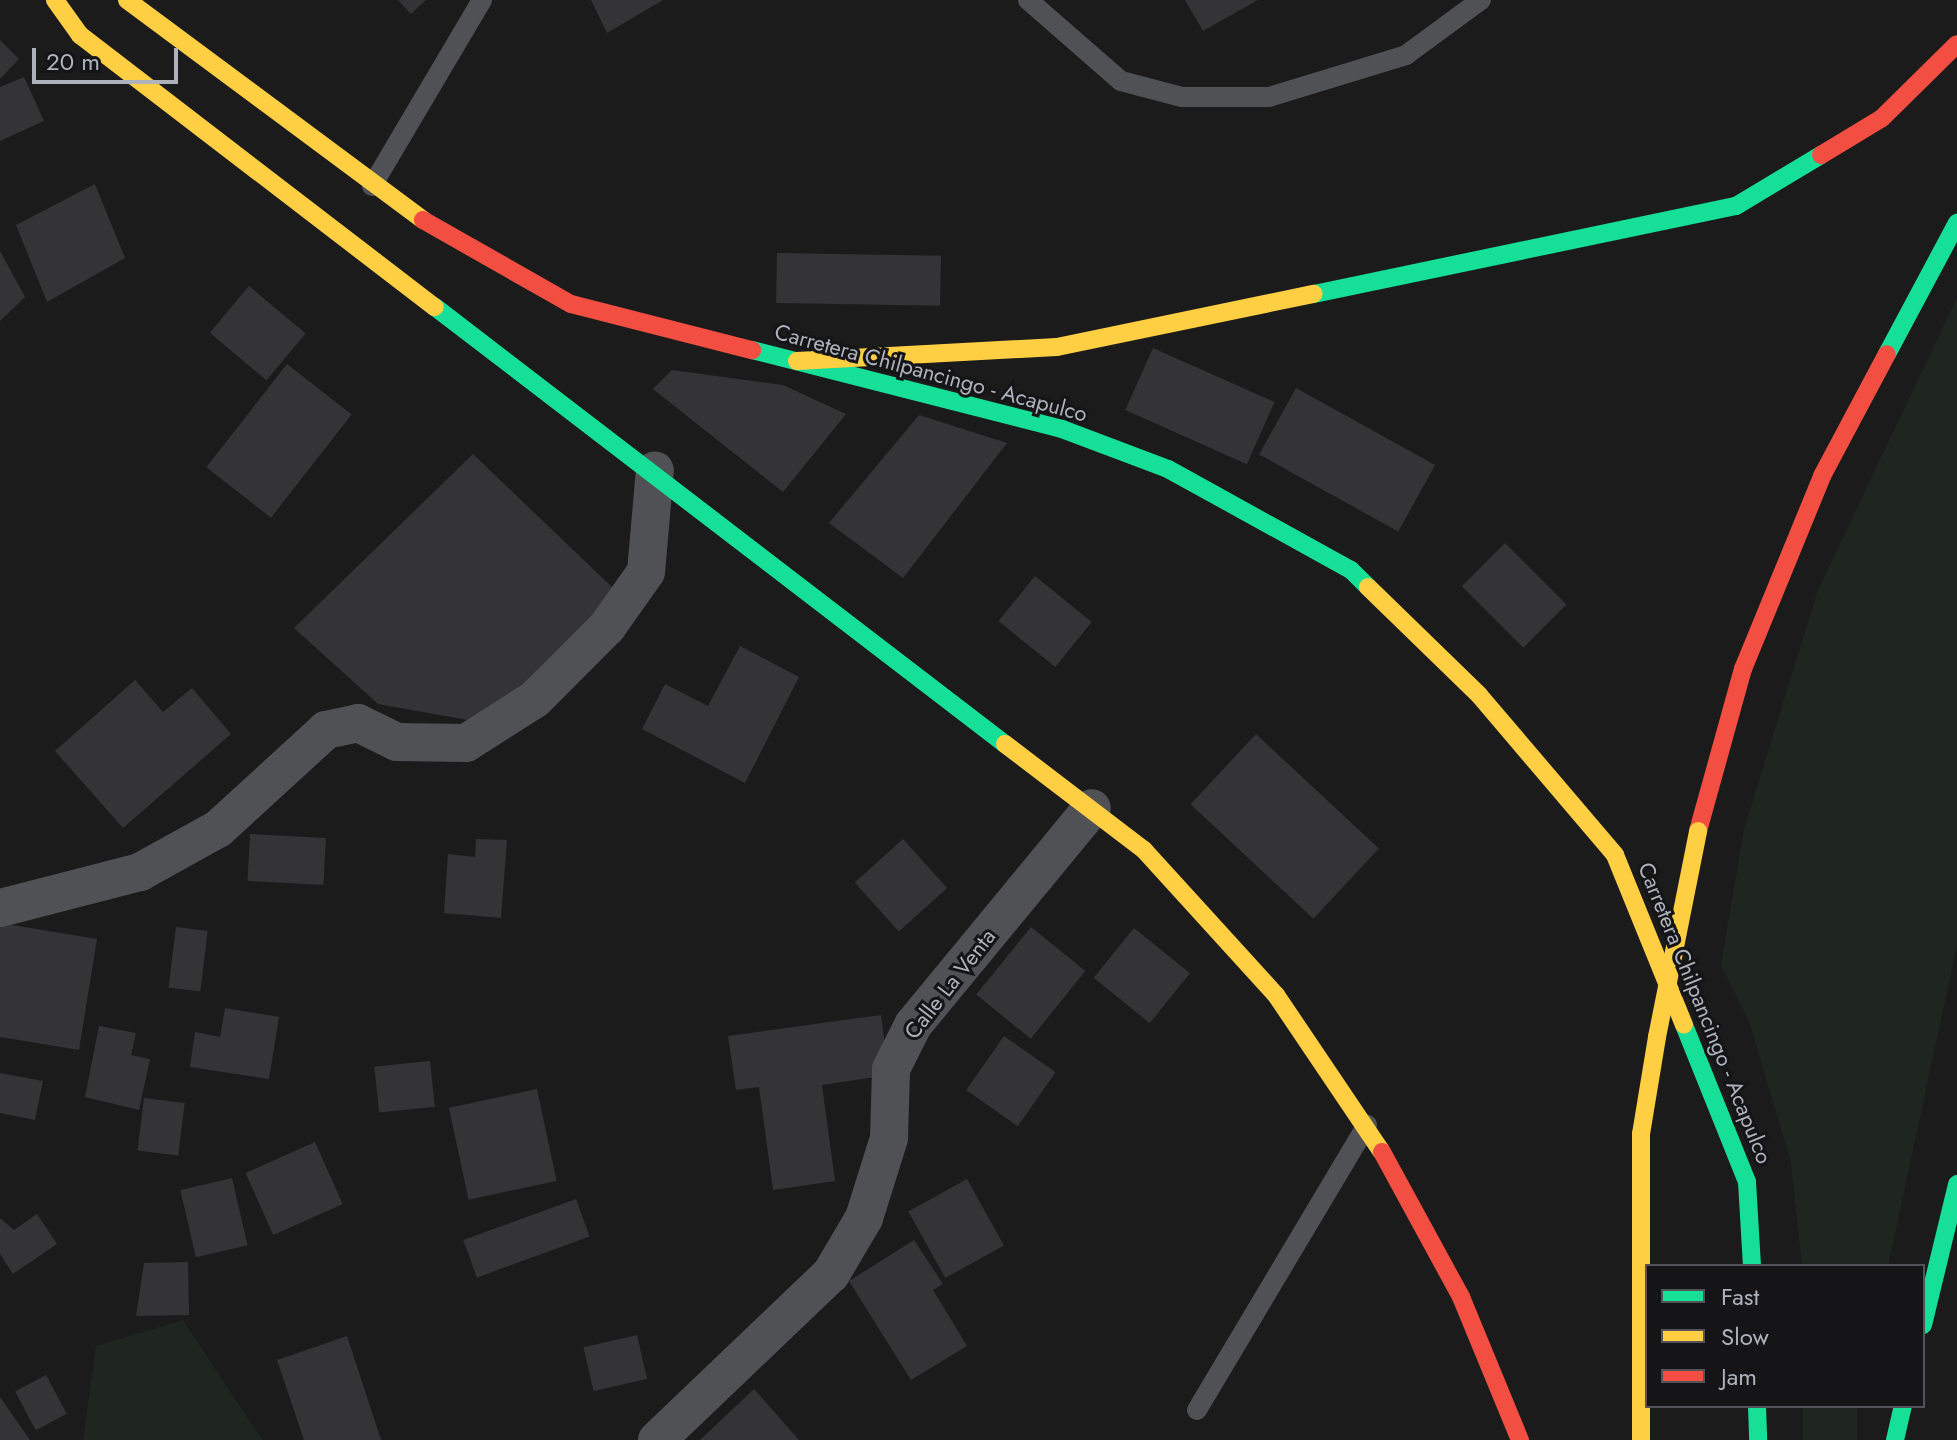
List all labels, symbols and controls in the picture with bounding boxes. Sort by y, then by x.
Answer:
scale bar [36,32,182,82]
text: 20 m [46,44,100,79]
street label: Carretera Chilpancingo - Acapulco [772,319,1090,427]
street label: Carretera Chilpancingo - Acapulco [1632,858,1778,1168]
street label: Calle La Venta [899,924,1001,1044]
legend [1645,1264,1925,1408]
text: Fast [1721,1279,1759,1314]
text: Slow [1721,1319,1769,1354]
text: Jam [1721,1359,1757,1394]

